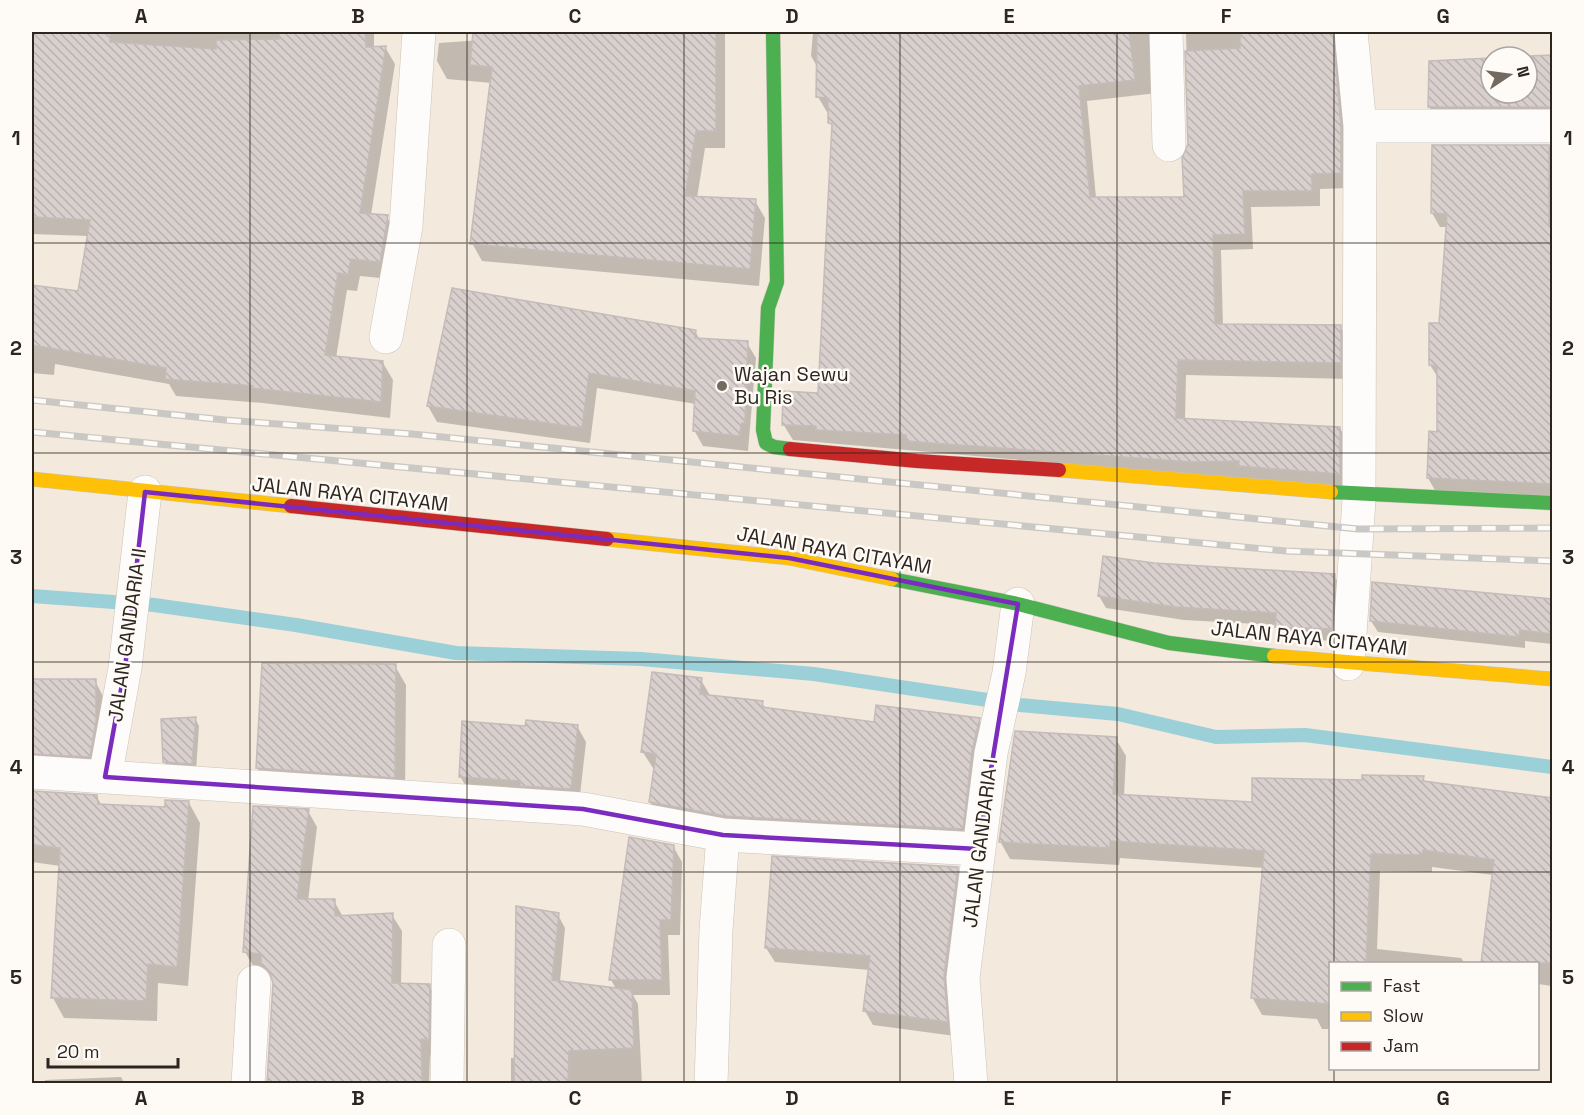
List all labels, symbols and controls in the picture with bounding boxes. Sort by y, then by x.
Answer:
text: A [135,3,148,29]
text: B [351,3,365,29]
text: C [569,3,582,29]
text: D [785,3,799,29]
text: E [1003,3,1015,29]
text: F [1221,3,1232,29]
text: G [1436,3,1450,29]
north arrow [1479,45,1539,105]
text: N [1512,64,1535,79]
text: 1 [11,125,21,151]
text: 1 [1563,125,1573,151]
text: 2 [10,335,22,361]
text: 2 [1562,335,1574,361]
place label: Wajan Sewu Bu Ris [734,361,849,410]
marker: Wajan Sewu Bu Ris [715,379,729,393]
street label: JALAN RAYA CITAYAM [251,471,449,517]
street label: JALAN RAYA CITAYAM [735,520,933,580]
text: 3 [10,544,22,570]
text: 3 [1562,544,1574,570]
street label: JALAN GANDARIA II [102,546,152,724]
street label: JALAN RAYA CITAYAM [1210,615,1408,661]
text: 4 [10,754,23,780]
text: 4 [1562,754,1575,780]
street label: JALAN GANDARIA I [957,757,1003,929]
legend [1329,962,1539,1070]
text: 5 [10,964,22,990]
text: 5 [1562,964,1574,990]
text: Fast [1383,974,1420,997]
text: Slow [1383,1004,1424,1027]
scale bar [48,1031,178,1069]
text: Jam [1383,1034,1419,1057]
text: 20 m [57,1040,100,1063]
text: A [135,1085,148,1111]
text: B [351,1085,365,1111]
text: C [569,1085,582,1111]
text: D [785,1085,799,1111]
text: E [1003,1085,1015,1111]
text: F [1221,1085,1232,1111]
text: G [1436,1085,1450,1111]

